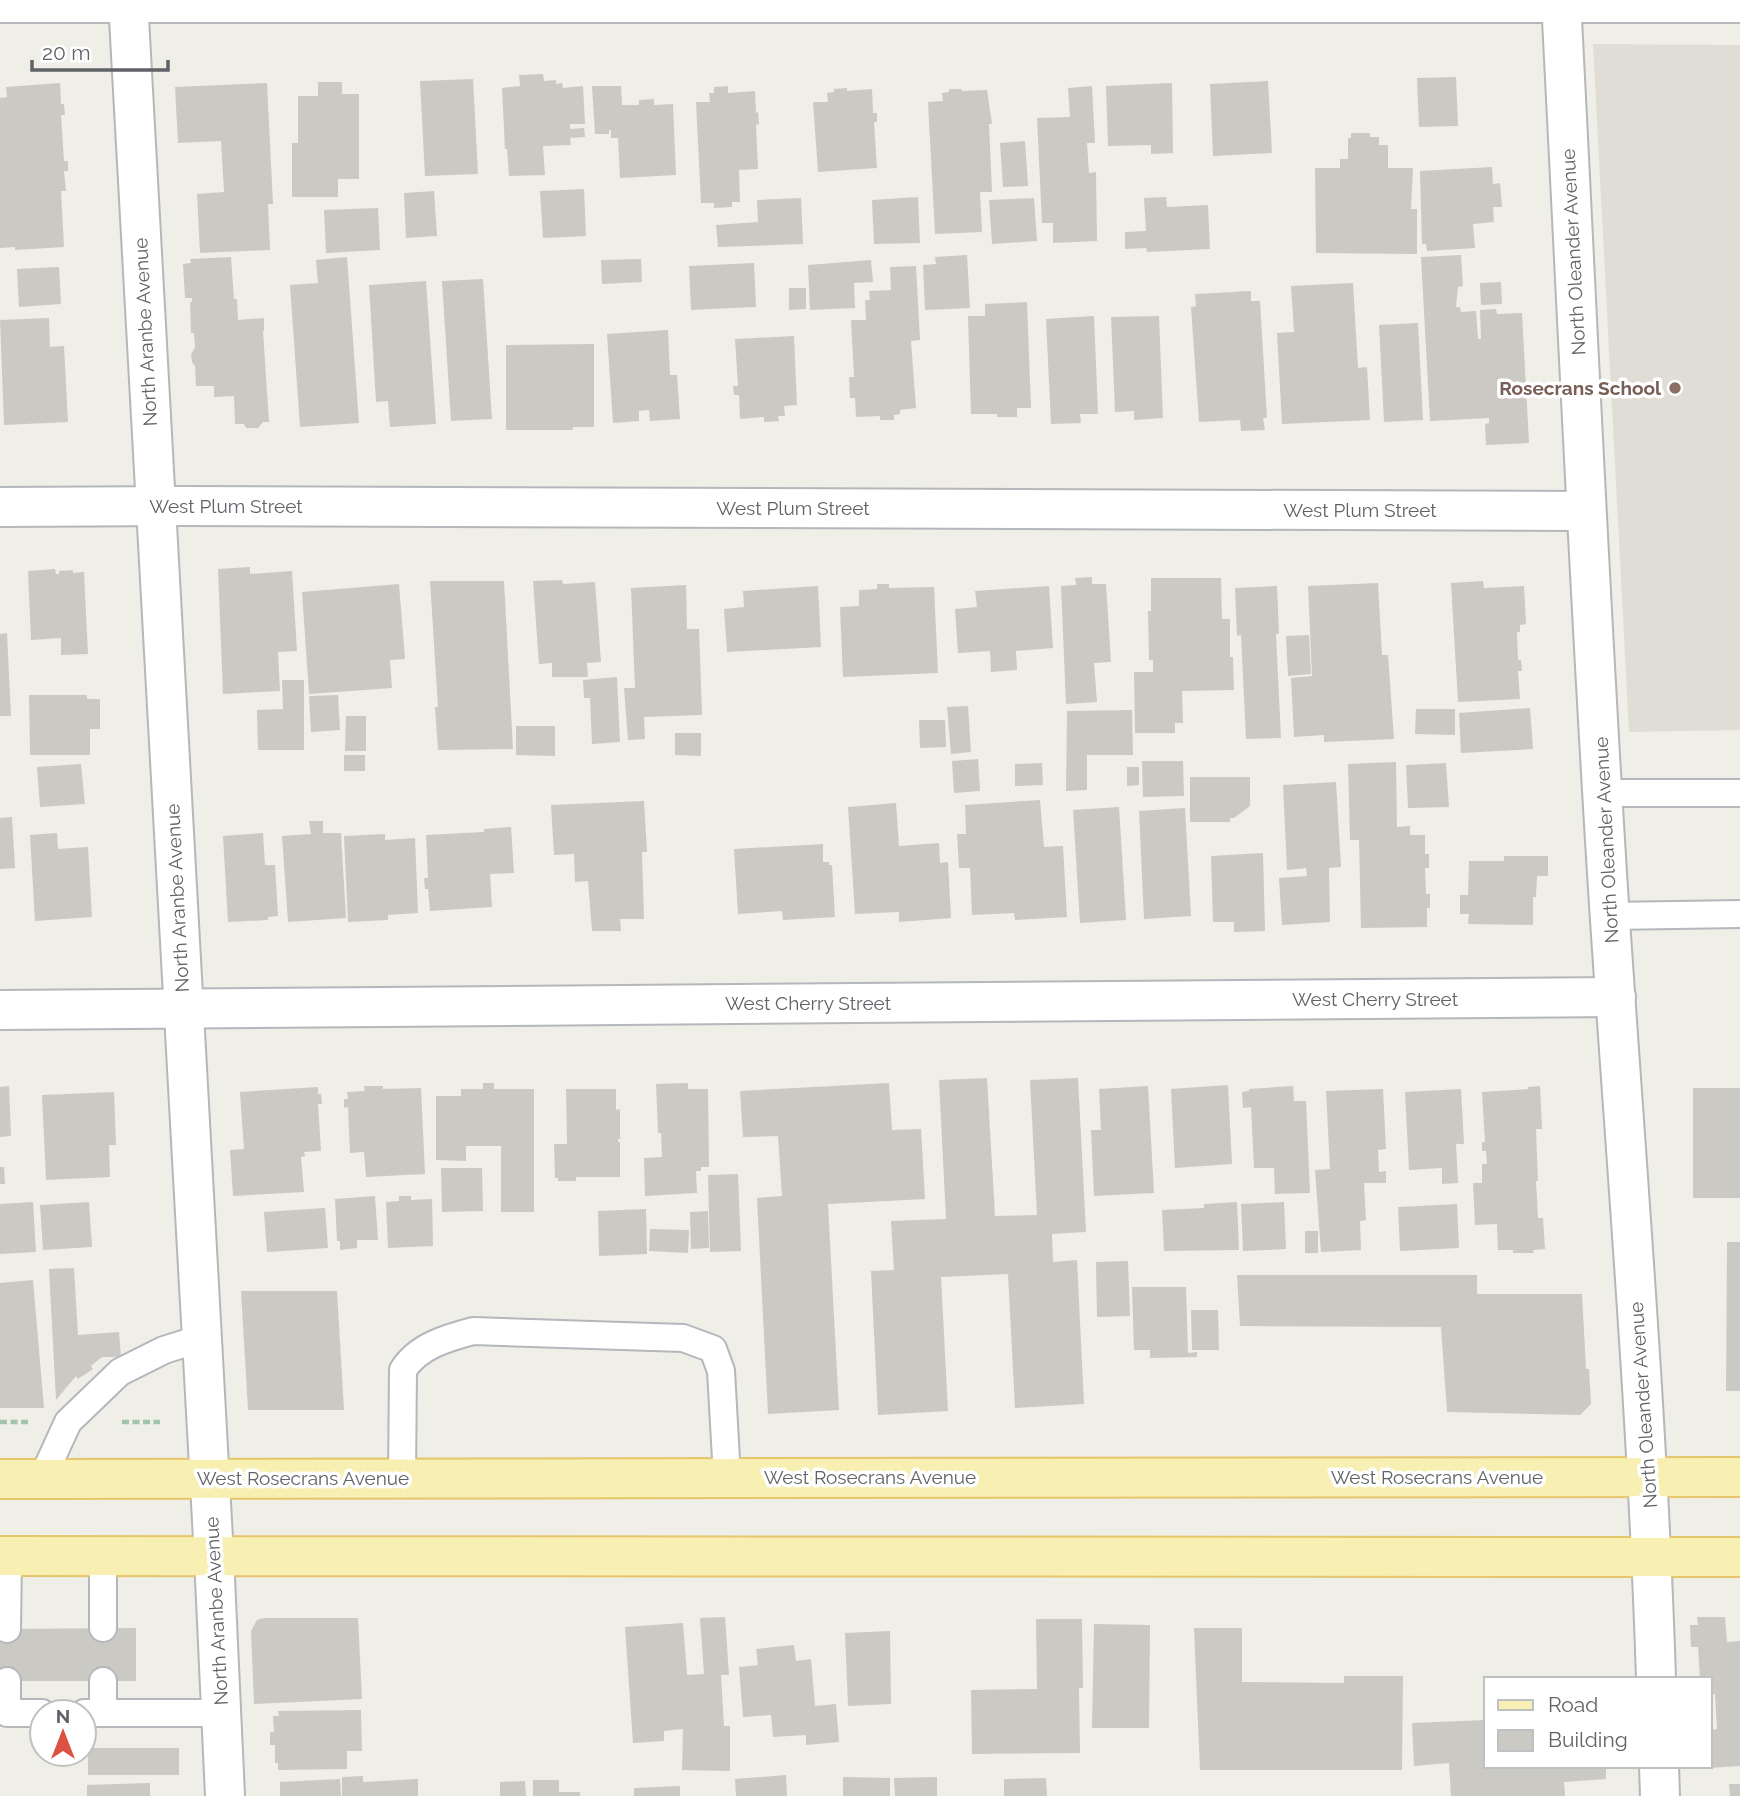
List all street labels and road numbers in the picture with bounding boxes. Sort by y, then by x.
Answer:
street label: North Oleander Avenue [1557,148,1589,356]
street label: North Aranbe Avenue [129,237,161,427]
street label: West Plum Street [149,495,303,517]
street label: West Plum Street [716,497,870,519]
street label: West Plum Street [1283,499,1437,521]
street label: North Oleander Avenue [1590,736,1622,944]
street label: North Aranbe Avenue [161,803,193,993]
street label: West Cherry Street [1292,988,1459,1010]
street label: West Cherry Street [725,992,892,1014]
street label: North Oleander Avenue [1625,1301,1661,1509]
street label: West Rosecrans Avenue [764,1466,976,1488]
street label: West Rosecrans Avenue [1331,1466,1543,1488]
street label: West Rosecrans Avenue [197,1467,409,1489]
street label: North Aranbe Avenue [200,1516,232,1706]

